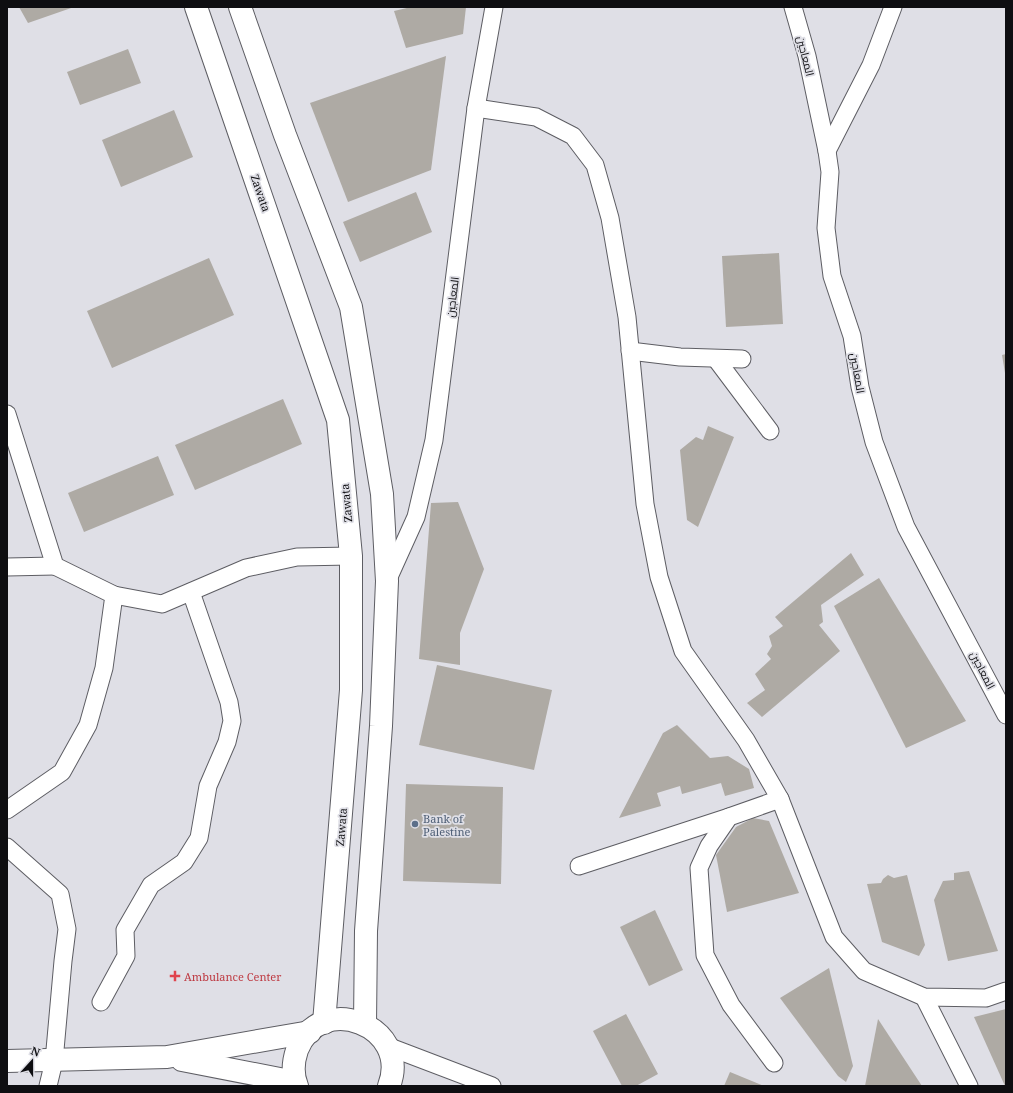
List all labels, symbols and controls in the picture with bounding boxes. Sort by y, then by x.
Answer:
street label: المعاجين [794,34,818,78]
street label: Zawata [248,172,274,214]
street label: المعاجين [442,276,462,318]
street label: المعاجين [847,352,869,394]
street label: Zawata [337,483,355,523]
street label: المعاجين [967,648,999,692]
street label: Zawata [332,807,350,847]
place label: Bank of Palestine [423,811,471,839]
marker: Bank of Palestine [410,819,420,829]
place label: Ambulance Center [184,969,282,984]
marker: Ambulance Center [169,970,181,982]
north arrow [12,1041,52,1081]
text: N [29,1043,43,1060]

